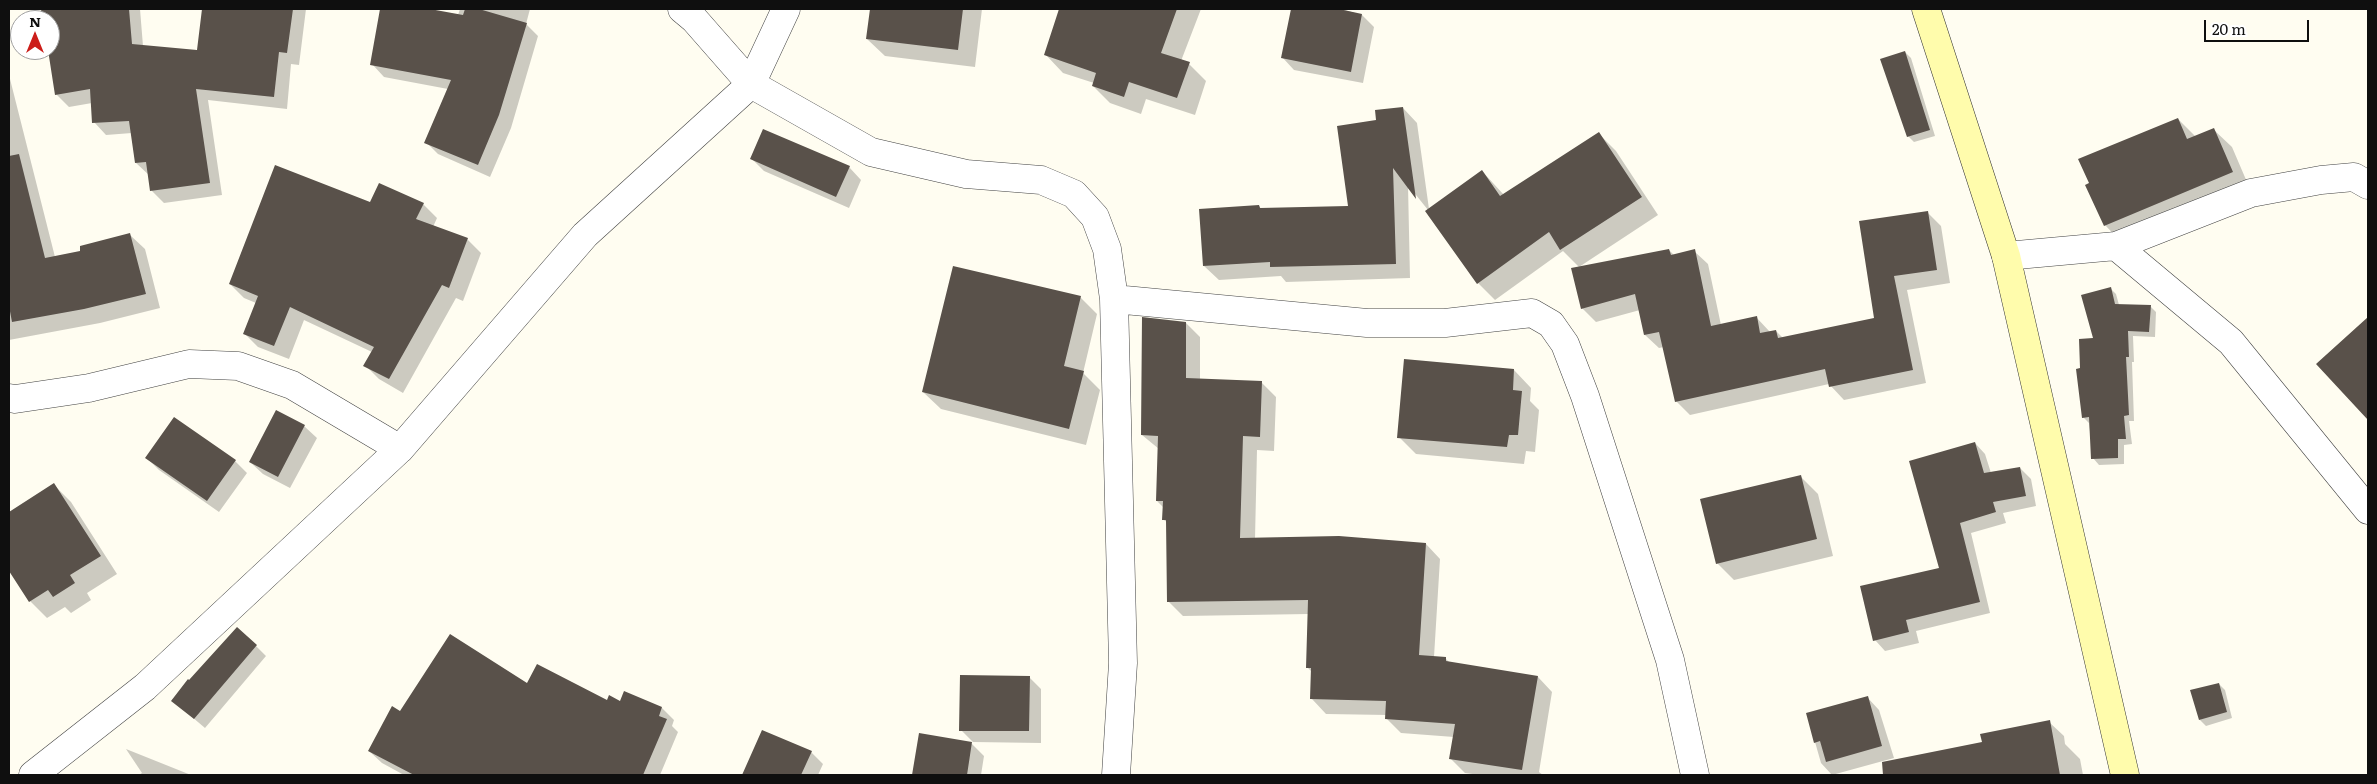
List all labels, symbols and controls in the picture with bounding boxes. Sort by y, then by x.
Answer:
north arrow [10,10,60,60]
scale bar [2207,10,2312,42]
text: N [29,11,41,31]
text: 20 m [2212,17,2246,40]

